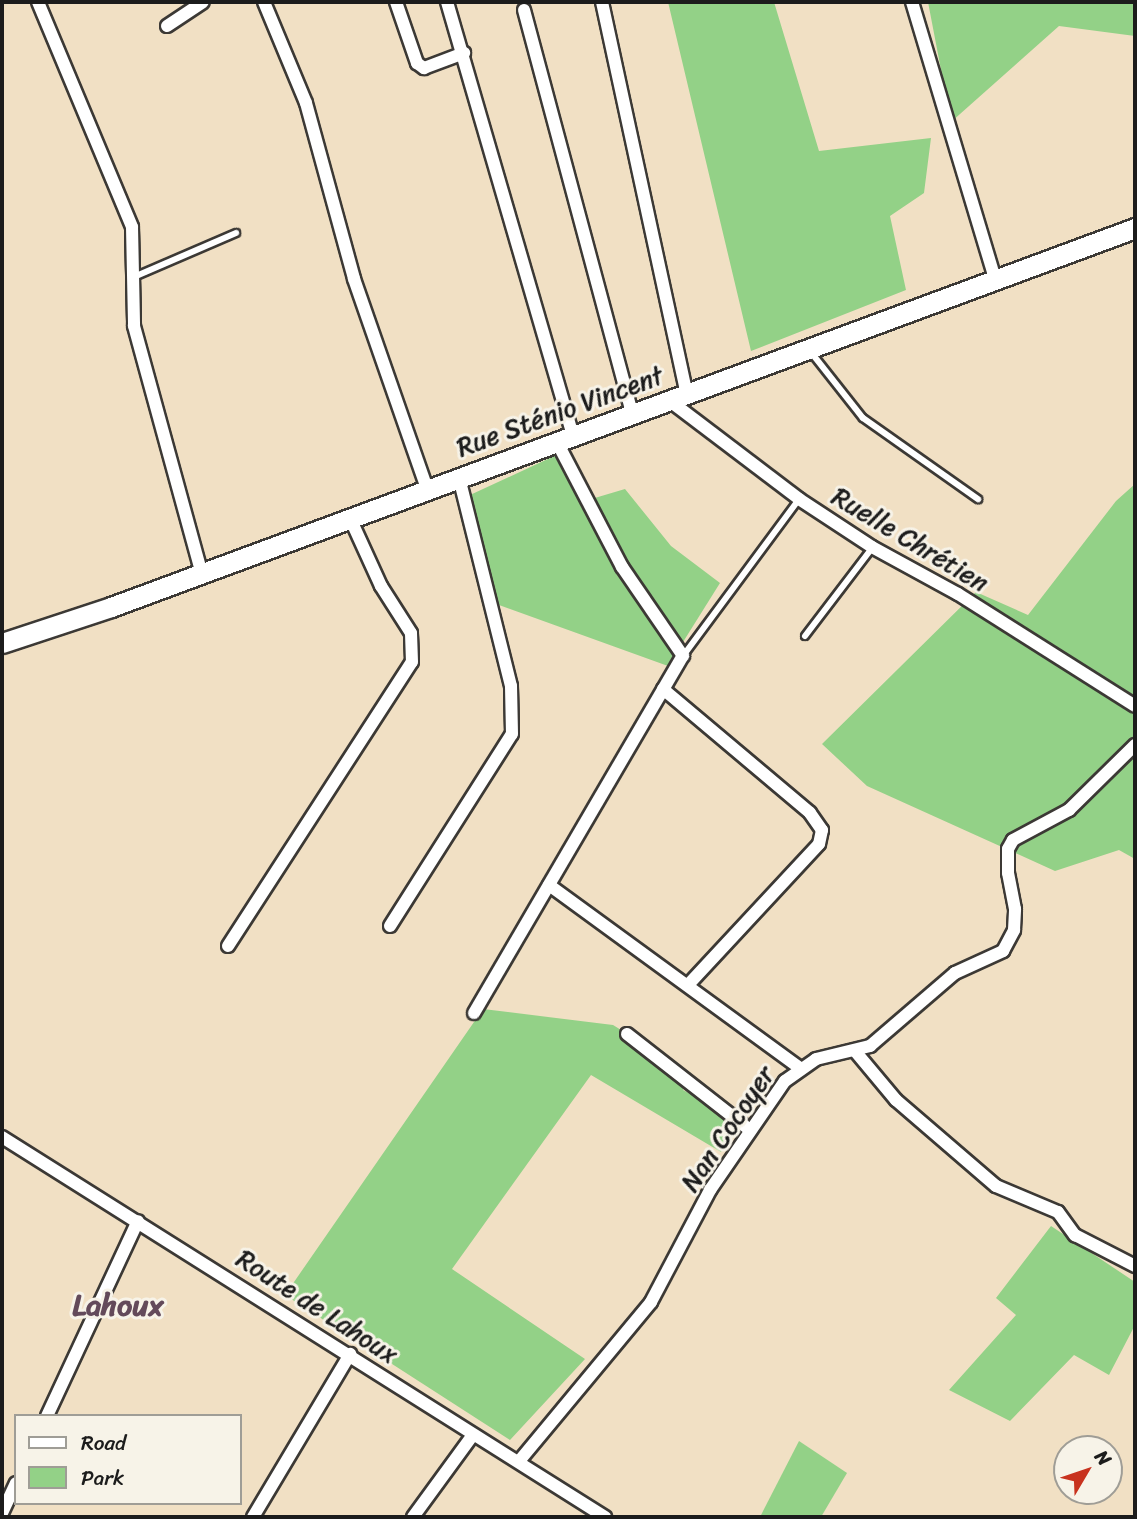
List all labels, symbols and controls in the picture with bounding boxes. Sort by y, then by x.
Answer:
street label: Rue Sténio Vincent [451,360,669,464]
street label: Ruelle Chrétien [826,481,994,599]
street label: Nan Cocoyer [675,1061,781,1197]
street label: Route de Lahoux [230,1243,404,1371]
district label: Lahoux [72,1287,164,1323]
legend [14,1414,242,1505]
text: Road [81,1424,126,1462]
north arrow [1053,1435,1123,1505]
text: N [1086,1442,1120,1473]
text: Park [81,1459,124,1497]

